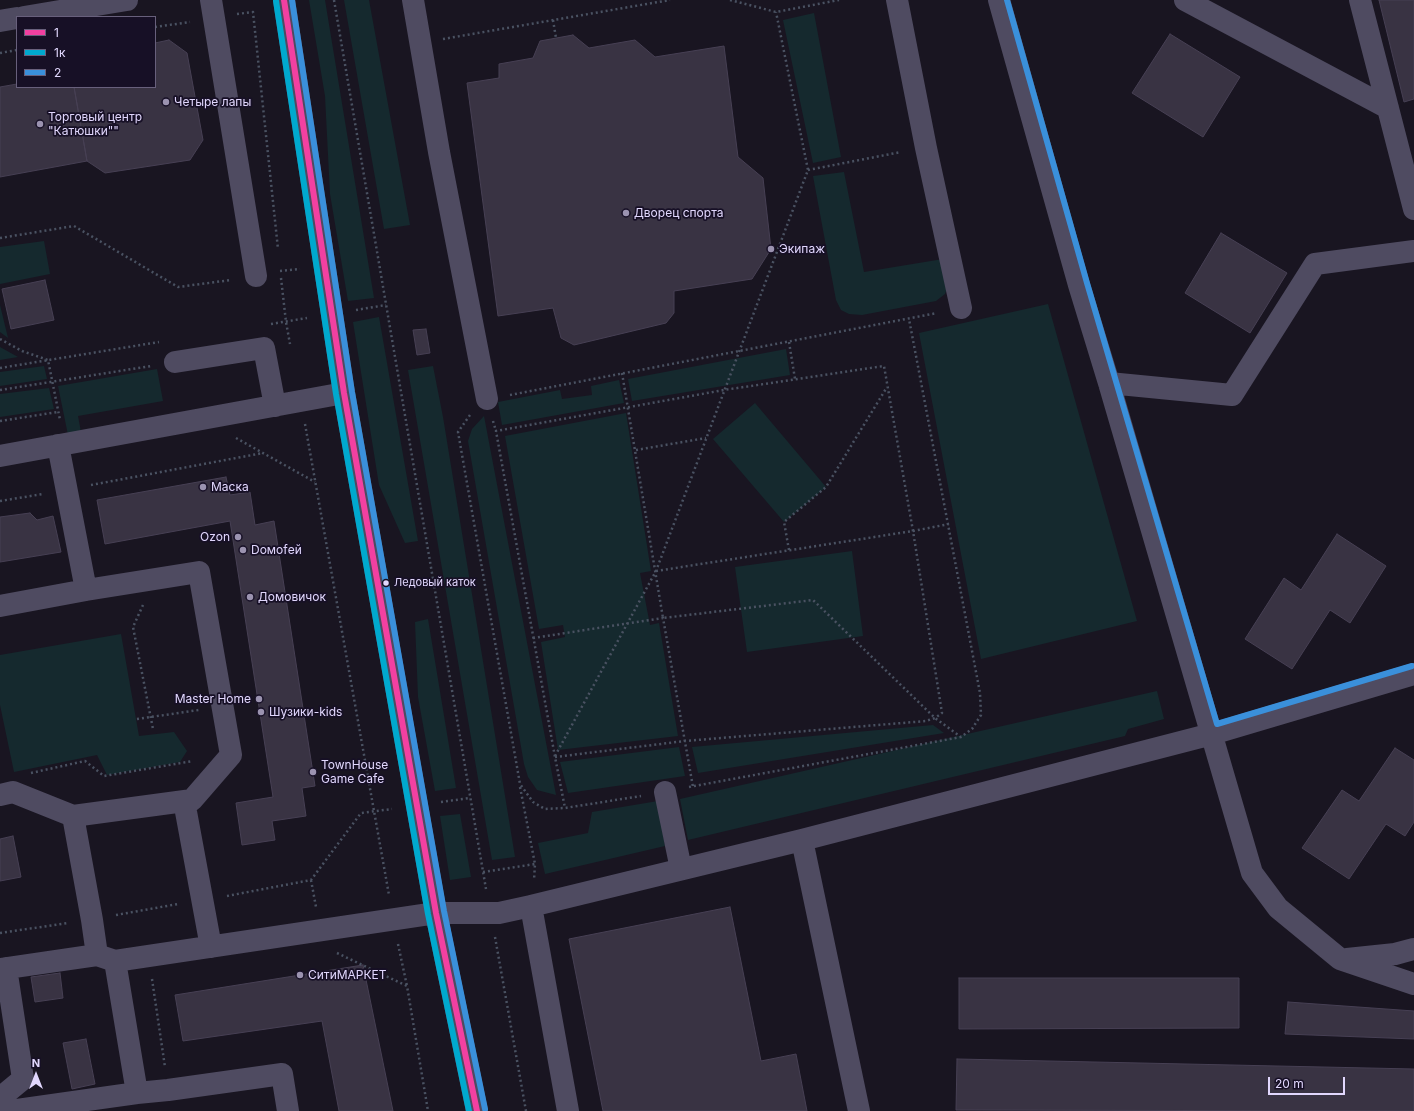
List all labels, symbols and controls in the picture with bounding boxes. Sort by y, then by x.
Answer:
legend [16,16,156,88]
text: 1 [54,25,59,40]
text: 1к [54,45,65,60]
text: 2 [54,65,61,80]
place label: Четыре лапы [174,95,251,109]
marker: Четыре лапы [161,97,171,107]
place label: Торговый центр "Катюшки"" [48,110,142,138]
marker: Торговый центр "Катюшки"" [35,119,45,129]
place label: Дворец спорта [634,206,723,220]
marker: Дворец спорта [621,208,631,218]
place label: Экипаж [779,242,825,256]
marker: Экипаж [766,244,776,254]
place label: Маска [211,480,249,494]
marker: Маска [198,482,208,492]
place label: Ozon [200,530,230,544]
marker: Ozon [233,532,243,542]
place label: Dомоfей [251,543,302,557]
marker: Dомоfей [238,545,248,555]
place label: Ледовый каток [394,576,476,590]
marker: Ледовый каток [381,578,391,588]
place label: Домовичок [258,590,326,604]
marker: Домовичок [245,592,255,602]
place label: Master Home [175,692,251,706]
marker: Master Home [254,694,264,704]
place label: Шузики-kids [269,705,342,719]
marker: Шузики-kids [256,707,266,717]
place label: TownHouse Game Cafe [321,758,388,786]
marker: TownHouse Game Cafe [308,767,318,777]
place label: СитиМАРКЕТ [308,968,387,982]
marker: СитиМАРКЕТ [295,970,305,980]
north arrow [16,1055,56,1095]
text: N [32,1056,40,1070]
scale bar [1270,1069,1347,1095]
text: 20 m [1275,1076,1304,1091]

